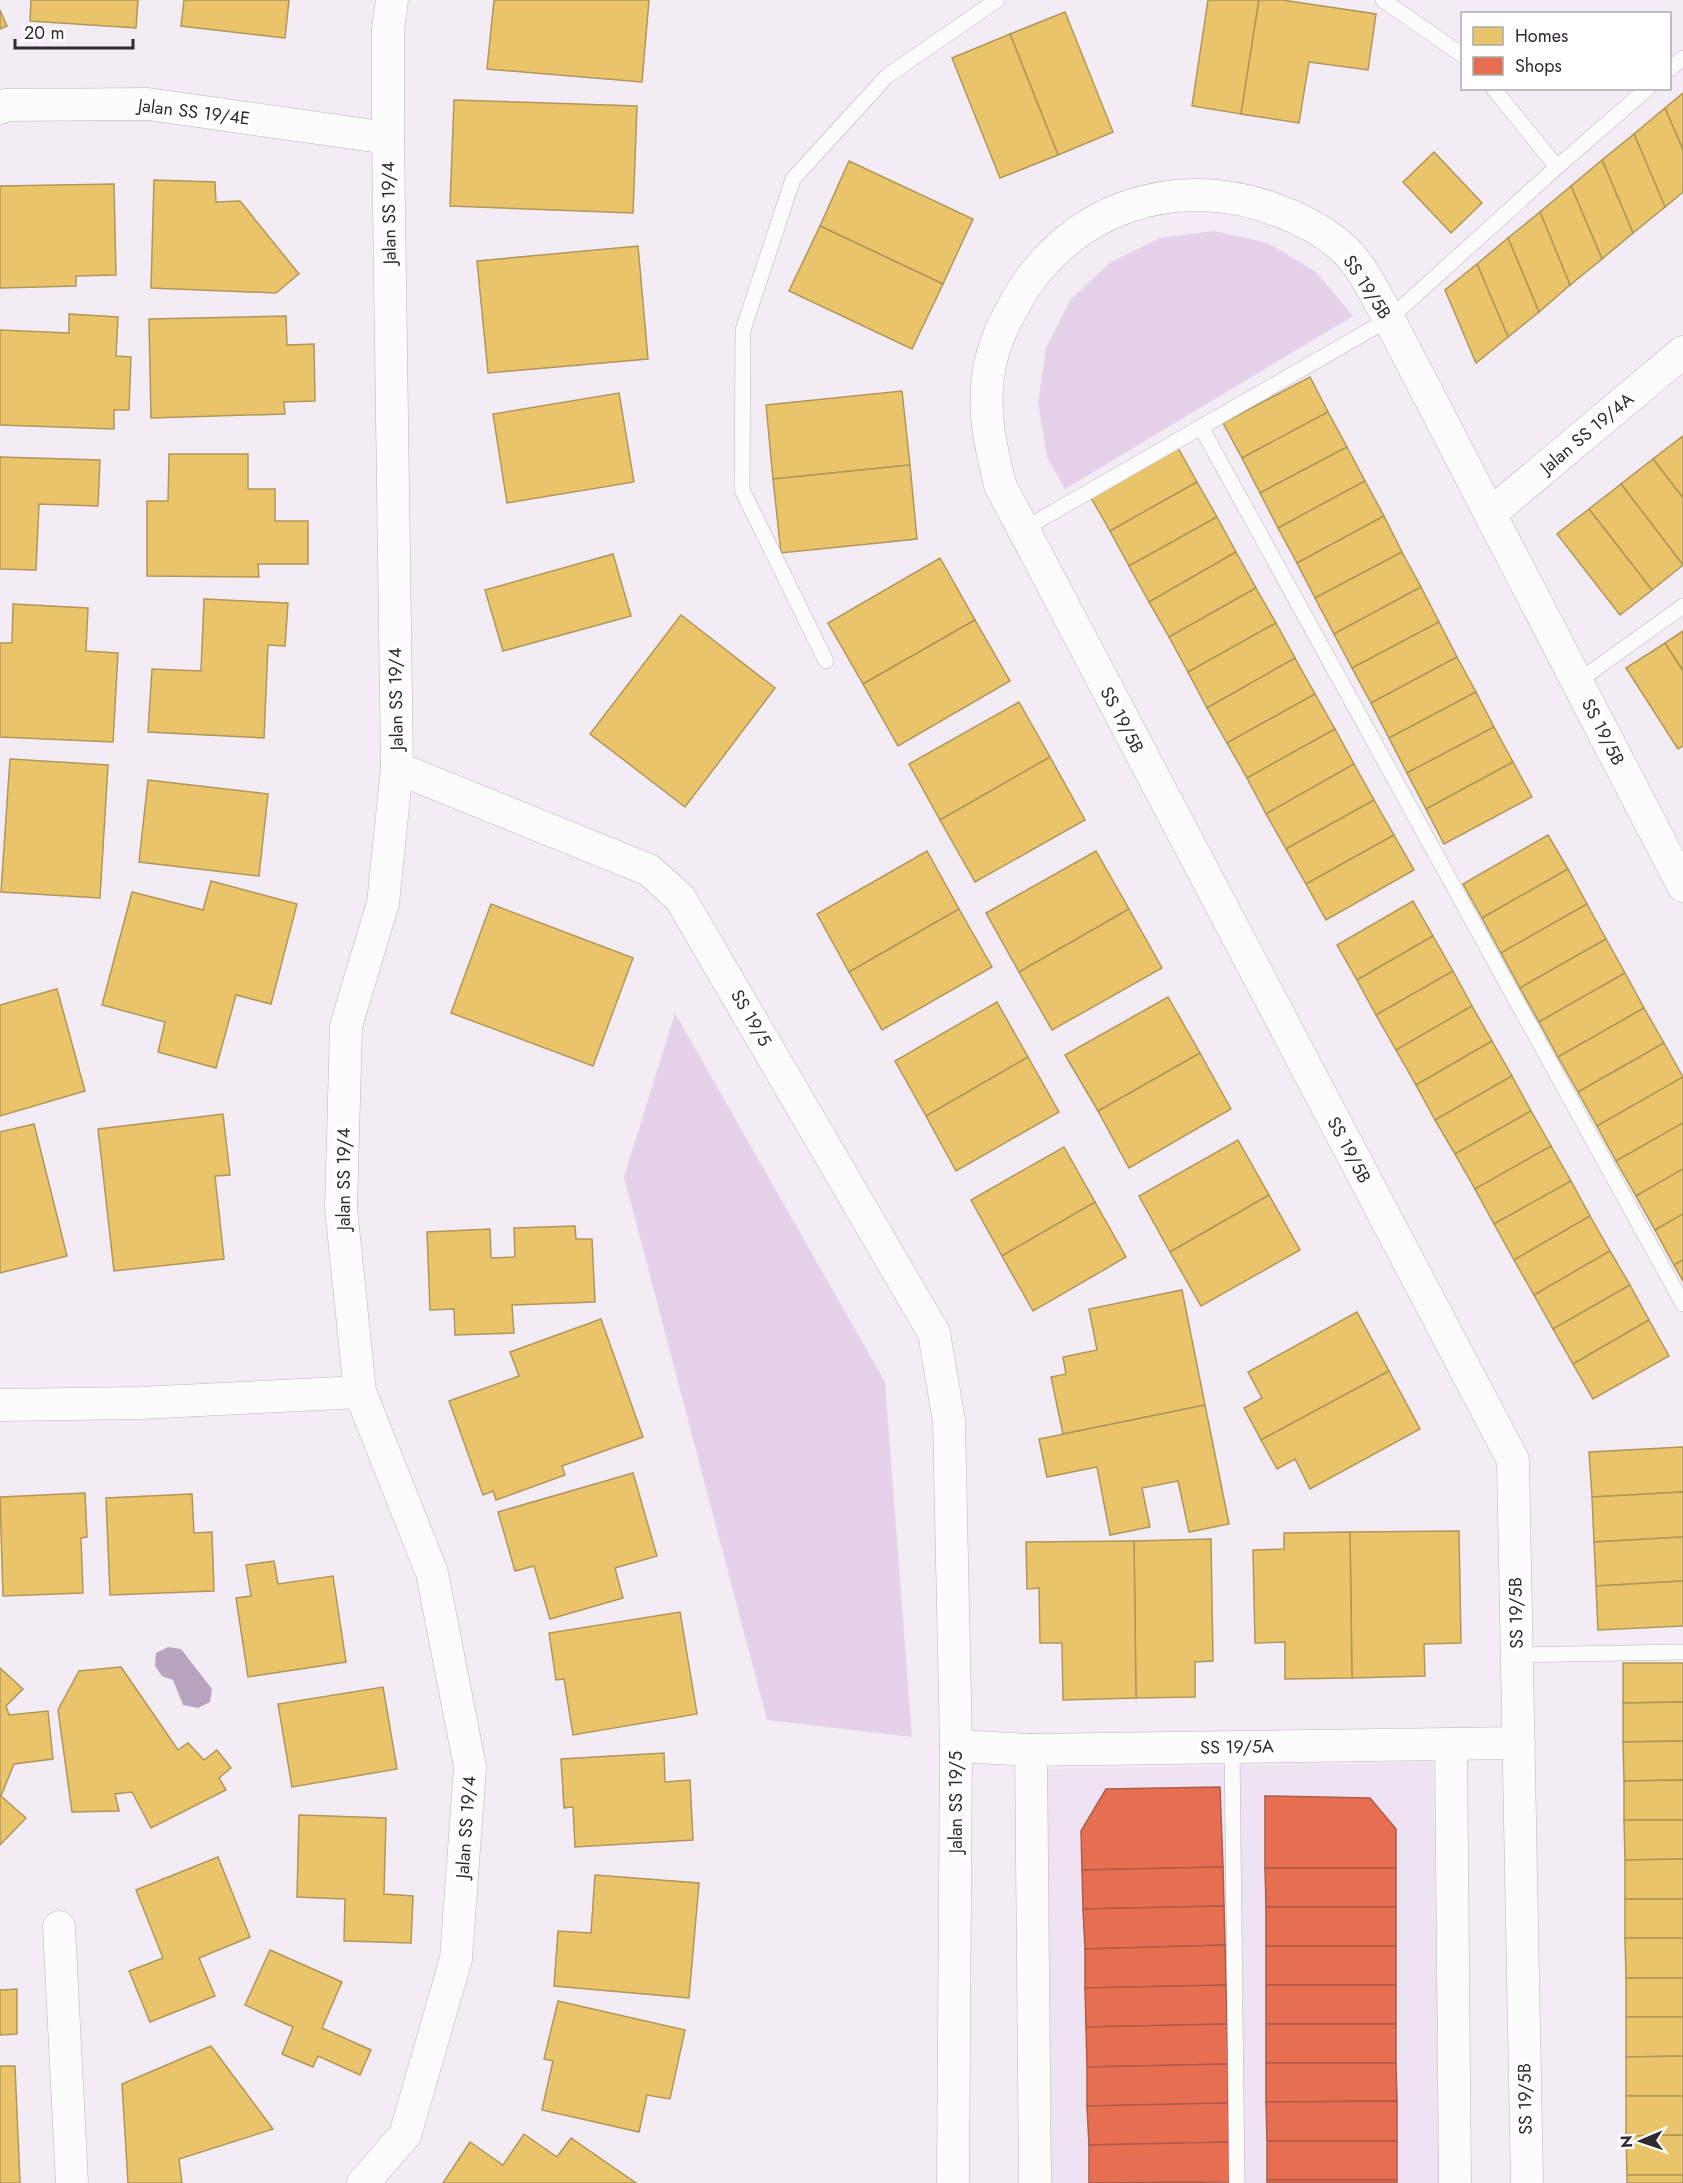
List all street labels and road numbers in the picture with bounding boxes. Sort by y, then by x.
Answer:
street label: Jalan SS 19/4E [135,92,251,132]
street label: Jalan SS 19/4 [375,161,403,267]
street label: SS 19/5B [1337,250,1397,324]
street label: Jalan SS 19/4A [1533,386,1639,481]
street label: Jalan SS 19/4 [382,647,410,753]
street label: SS 19/5B [1094,682,1150,758]
street label: SS 19/5B [1575,694,1631,770]
street label: SS 19/5 [724,985,778,1051]
street label: SS 19/5B [1321,1112,1377,1188]
street label: Jalan SS 19/4 [331,1128,357,1232]
street label: SS 19/5B [1502,1577,1530,1649]
street label: SS 19/5A [1200,1733,1274,1761]
street label: Jalan SS 19/5 [943,1751,969,1855]
street label: Jalan SS 19/4 [449,1775,483,1881]
street label: SS 19/5B [1511,2063,1539,2135]

